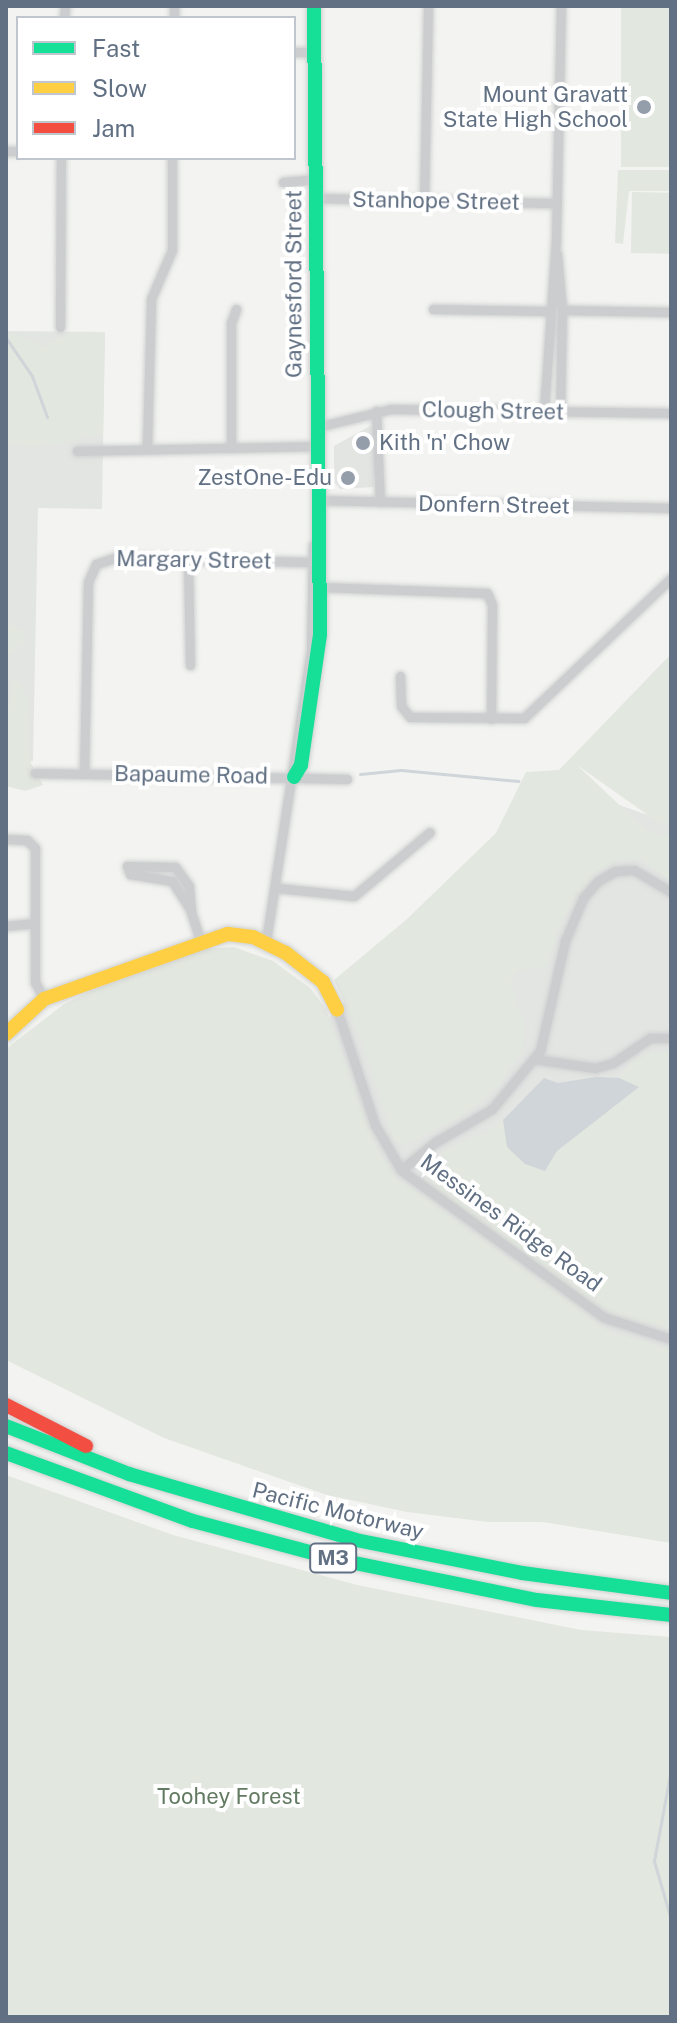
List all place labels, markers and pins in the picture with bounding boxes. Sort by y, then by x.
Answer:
place label: Mount Gravatt State High School [443,81,628,132]
marker: Mount Gravatt State High School [635,98,653,116]
place label: Kith 'n' Chow [379,430,510,456]
marker: Kith 'n' Chow [354,434,372,452]
place label: ZestOne-Edu [197,465,332,491]
marker: ZestOne-Edu [339,469,357,487]

